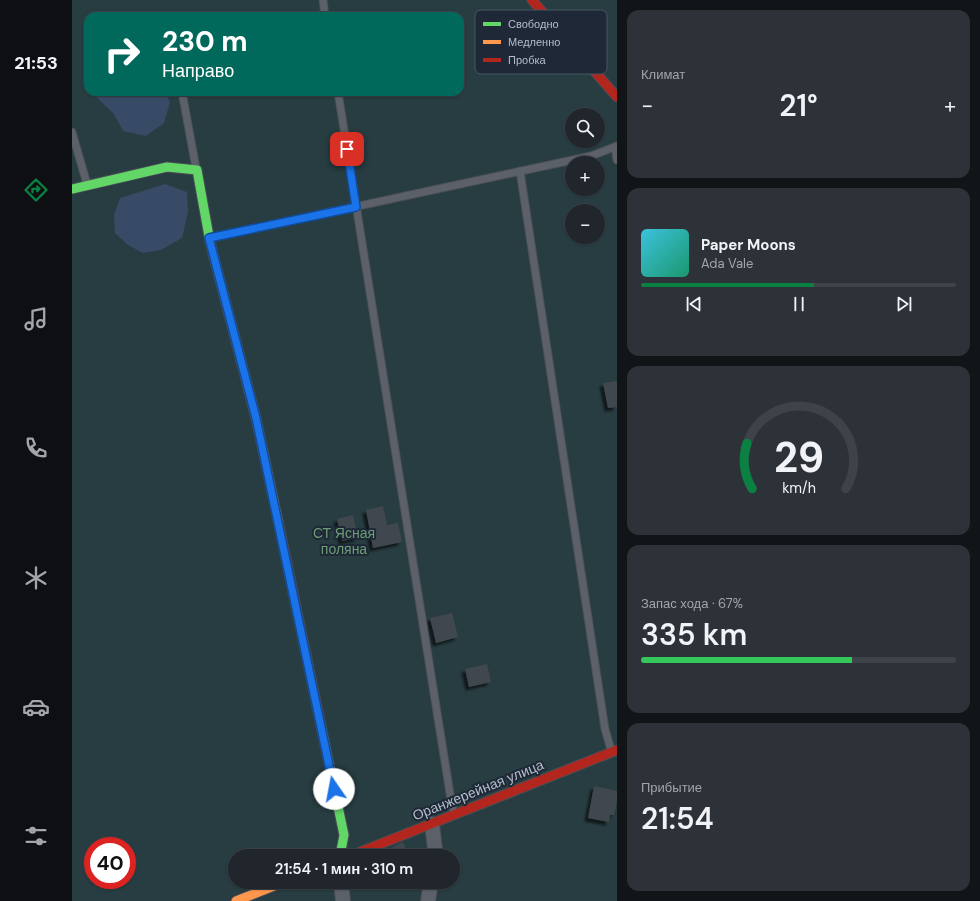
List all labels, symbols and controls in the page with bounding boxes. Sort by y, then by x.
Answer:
legend [475,10,607,74]
text: Свободно [508,17,559,31]
text: 230 m [162,23,248,60]
icon: right [96,28,148,80]
text: Медленно [508,35,560,49]
text: 21:53 [14,51,58,75]
text: Пробка [508,53,546,67]
text: Направо [162,59,234,83]
text: Климат [641,66,685,83]
text: 21° [779,86,818,125]
text: − [641,91,653,120]
text: + [944,91,956,120]
map controls [565,108,605,244]
button: search [565,108,605,148]
pin [330,132,364,166]
icon: arrive [336,138,358,160]
button: + [565,156,605,196]
icon: directions [22,176,50,204]
button: − [565,204,605,244]
text: Paper Moons [701,235,796,255]
text: Ada Vale [701,255,753,272]
icon: previous [683,293,705,315]
icon: pause [788,293,810,315]
icon: next [893,293,915,315]
icon: music [22,305,50,333]
text: 29 [773,430,824,484]
icon: phone [22,434,50,462]
text: km/h [782,478,815,496]
park label: СТ Ясная поляна [313,524,375,558]
icon: climate [22,564,50,592]
text: Запас хода · 67% [641,595,743,612]
text: 335 km [641,615,747,654]
icon: car [22,693,50,721]
street label: Оранжерейная улица [410,755,546,825]
position arrow [313,768,355,810]
text: Прибытие [641,779,702,796]
text: 21:54 [641,799,714,838]
icon: filters [22,822,50,850]
speed limit sign: 40 [84,837,136,889]
text: 21:54 · 1 мин · 310 m [275,859,413,879]

